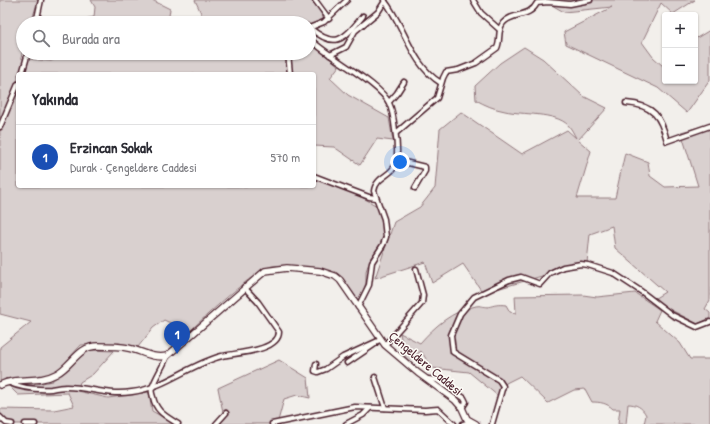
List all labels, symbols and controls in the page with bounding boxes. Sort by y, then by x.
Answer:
map controls [662,12,698,84]
button: + [662,12,698,48]
search box [16,16,316,60]
icon: search [30,27,52,49]
text: Burada ara [62,28,120,49]
button: − [662,48,698,84]
text: Yakında [32,87,78,110]
text: Erzincan Sokak [70,137,152,158]
text: 1 [43,148,47,166]
text: 570 m [270,148,300,166]
your location [390,152,410,172]
text: Durak · Çengeldere Caddesi [70,158,197,176]
pin: 1 [164,321,190,354]
street label: Çengeldere Caddesi [385,327,467,399]

